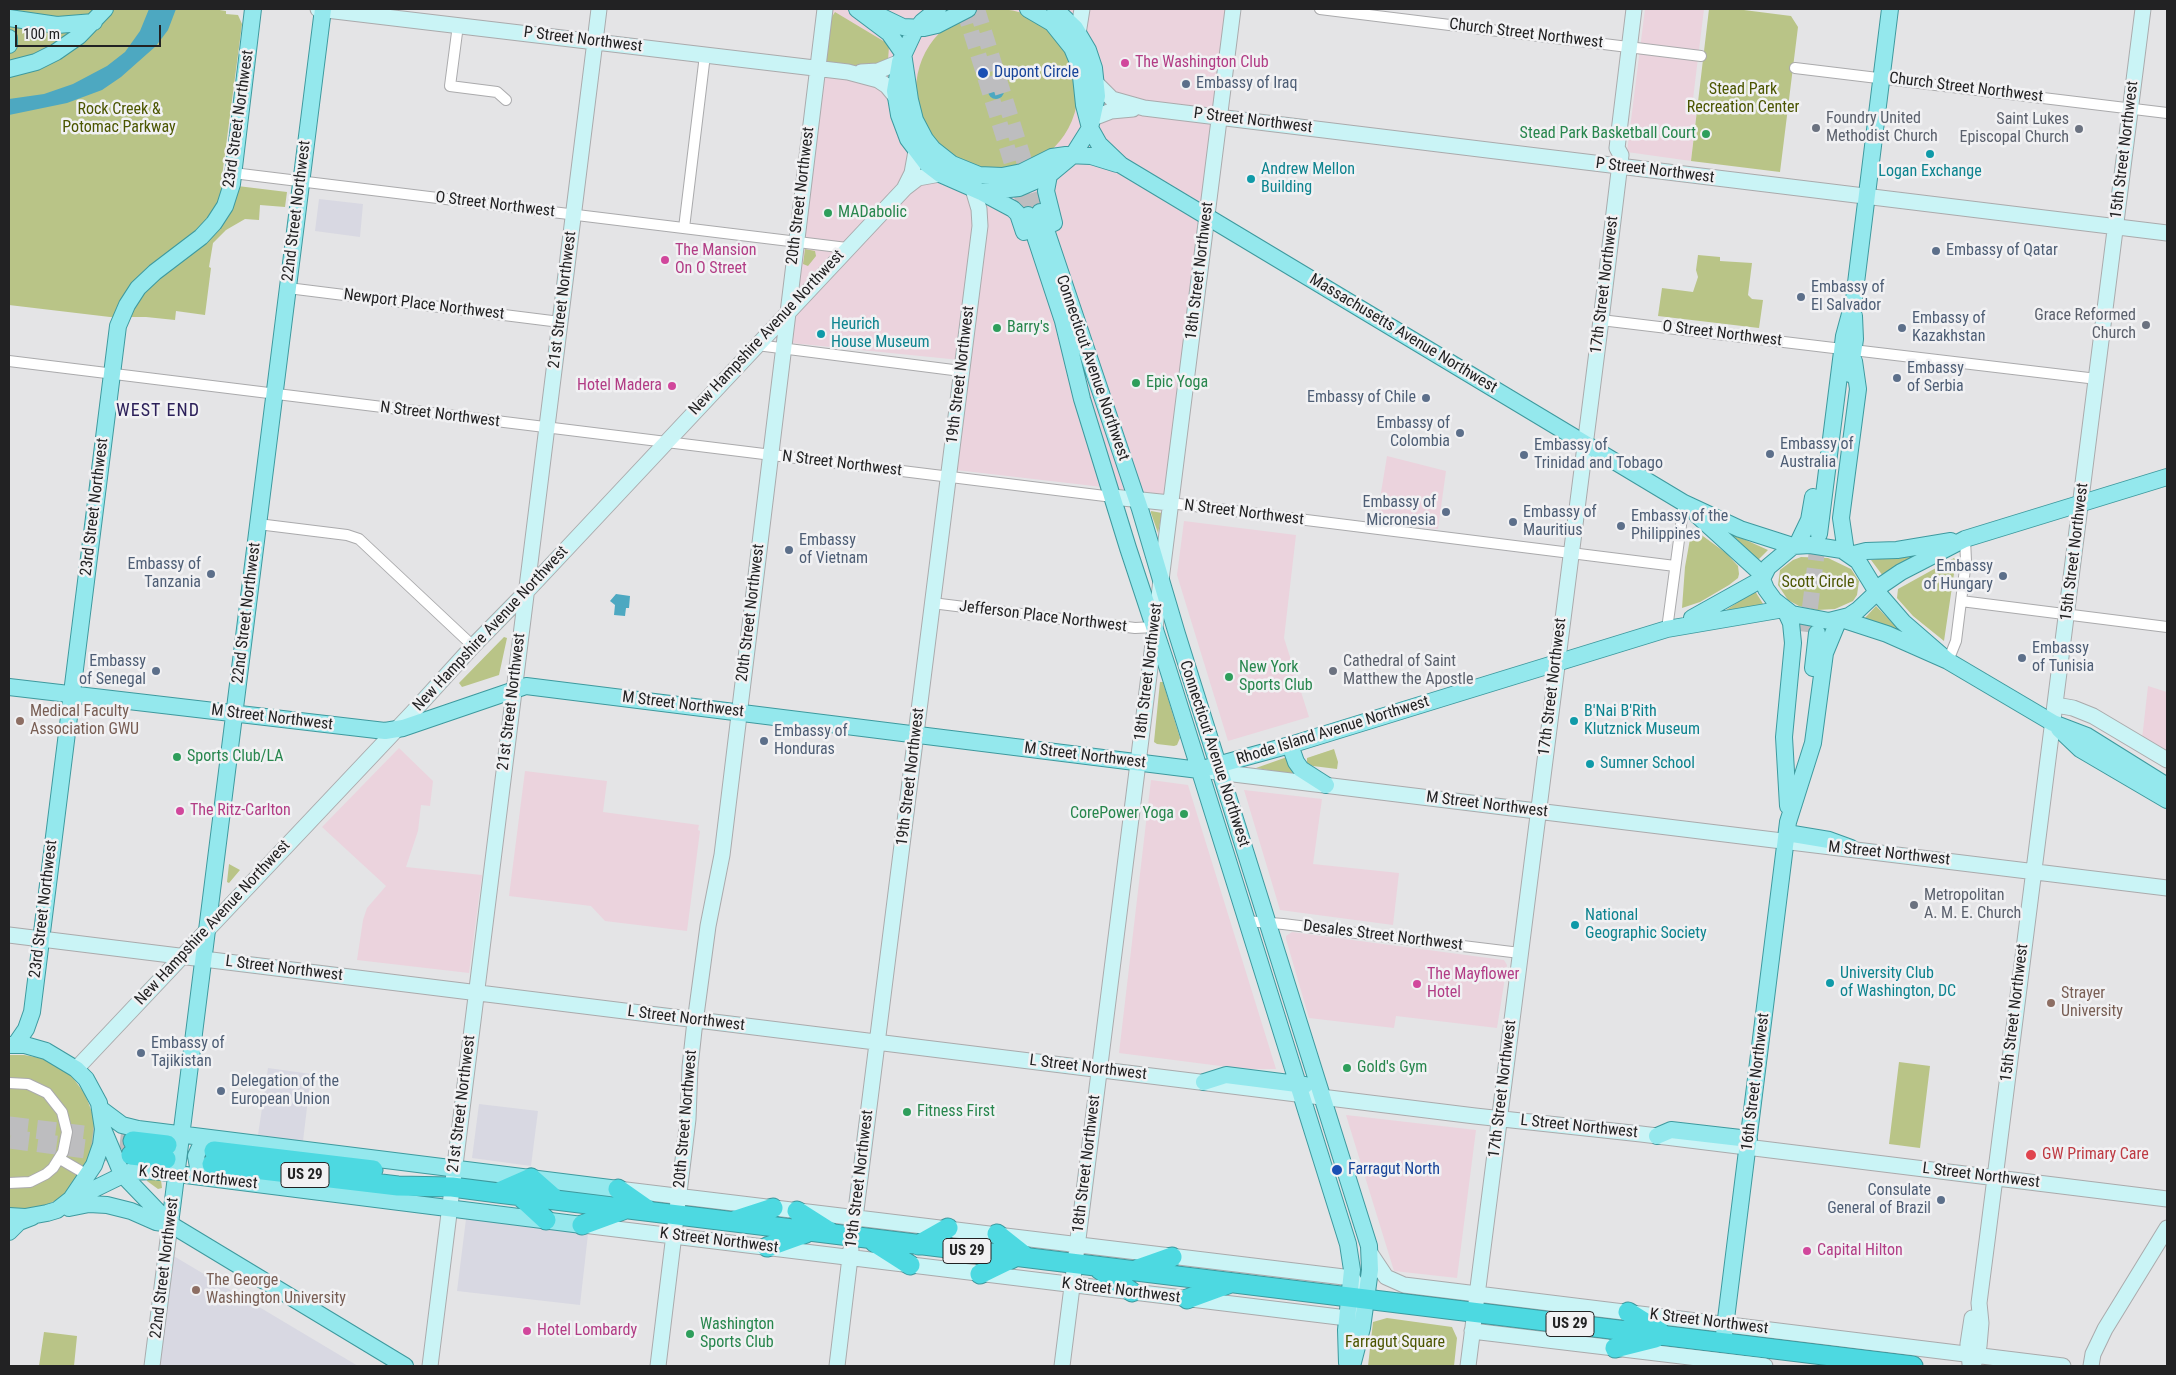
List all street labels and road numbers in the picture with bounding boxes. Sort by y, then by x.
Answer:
street label: Church Street Northwest [1448,15,1604,53]
street label: P Street Northwest [523,23,643,57]
street label: 23rd Street Northwest [220,49,258,189]
street label: Church Street Northwest [1888,69,2044,107]
street label: 15th Street Northwest [2107,80,2143,220]
street label: P Street Northwest [1193,104,1313,138]
street label: 20th Street Northwest [783,126,819,266]
street label: 22nd Street Northwest [279,139,315,283]
street label: P Street Northwest [1595,154,1715,188]
street label: O Street Northwest [434,188,556,222]
street label: 18th Street Northwest [1182,201,1218,341]
street label: 17th Street Northwest [1587,215,1623,355]
street label: 21st Street Northwest [545,230,581,370]
street label: New Hampshire Avenue Northwest [685,246,849,420]
street label: Massachusetts Avenue Northwest [1306,270,1500,398]
street label: Connecticut Avenue Northwest [1051,273,1133,463]
street label: Newport Place Northwest [343,286,505,324]
street label: 19th Street Northwest [943,305,979,445]
street label: O Street Northwest [1661,317,1783,351]
street label: N Street Northwest [379,398,501,432]
street label: 23rd Street Northwest [77,437,113,577]
street label: N Street Northwest [781,447,903,481]
street label: 15th Street Northwest [2057,482,2093,622]
street label: N Street Northwest [1183,496,1305,530]
street label: 22nd Street Northwest [229,541,265,685]
street label: New Hampshire Avenue Northwest [409,542,573,716]
street label: 20th Street Northwest [733,543,769,683]
street label: Jefferson Place Northwest [958,597,1128,637]
street label: 18th Street Northwest [1131,602,1167,742]
street label: 17th Street Northwest [1535,617,1571,757]
street label: 21st Street Northwest [494,632,530,772]
street label: Connecticut Avenue Northwest [1175,658,1253,850]
street label: M Street Northwest [621,688,745,722]
street label: Rhode Island Avenue Northwest [1234,692,1432,770]
street label: M Street Northwest [210,701,334,735]
street label: 19th Street Northwest [893,707,929,847]
street label: M Street Northwest [1023,739,1147,773]
street label: M Street Northwest [1425,788,1549,822]
street label: New Hampshire Avenue Northwest [131,836,295,1010]
street label: M Street Northwest [1827,838,1951,870]
street label: 23rd Street Northwest [26,839,62,979]
street label: Desales Street Northwest [1302,917,1464,955]
street label: 15th Street Northwest [1997,943,2033,1083]
street label: L Street Northwest [224,952,344,986]
street label: L Street Northwest [626,1002,746,1036]
street label: 16th Street Northwest [1738,1012,1774,1152]
street label: 17th Street Northwest [1485,1019,1521,1159]
street label: 21st Street Northwest [444,1034,480,1174]
street label: 20th Street Northwest [670,1049,702,1189]
street label: L Street Northwest [1028,1051,1148,1085]
street label: 18th Street Northwest [1069,1094,1105,1234]
street label: 19th Street Northwest [842,1109,878,1249]
street label: L Street Northwest [1519,1111,1639,1143]
street label: L Street Northwest [1921,1159,2041,1193]
street label: K Street Northwest [138,1162,258,1194]
road number: US 29 [281,1162,329,1188]
street label: 22nd Street Northwest [147,1196,183,1340]
street label: K Street Northwest [659,1224,779,1258]
road number: US 29 [943,1238,991,1264]
street label: K Street Northwest [1061,1274,1181,1308]
street label: K Street Northwest [1649,1305,1769,1339]
road number: US 29 [1546,1312,1594,1336]

